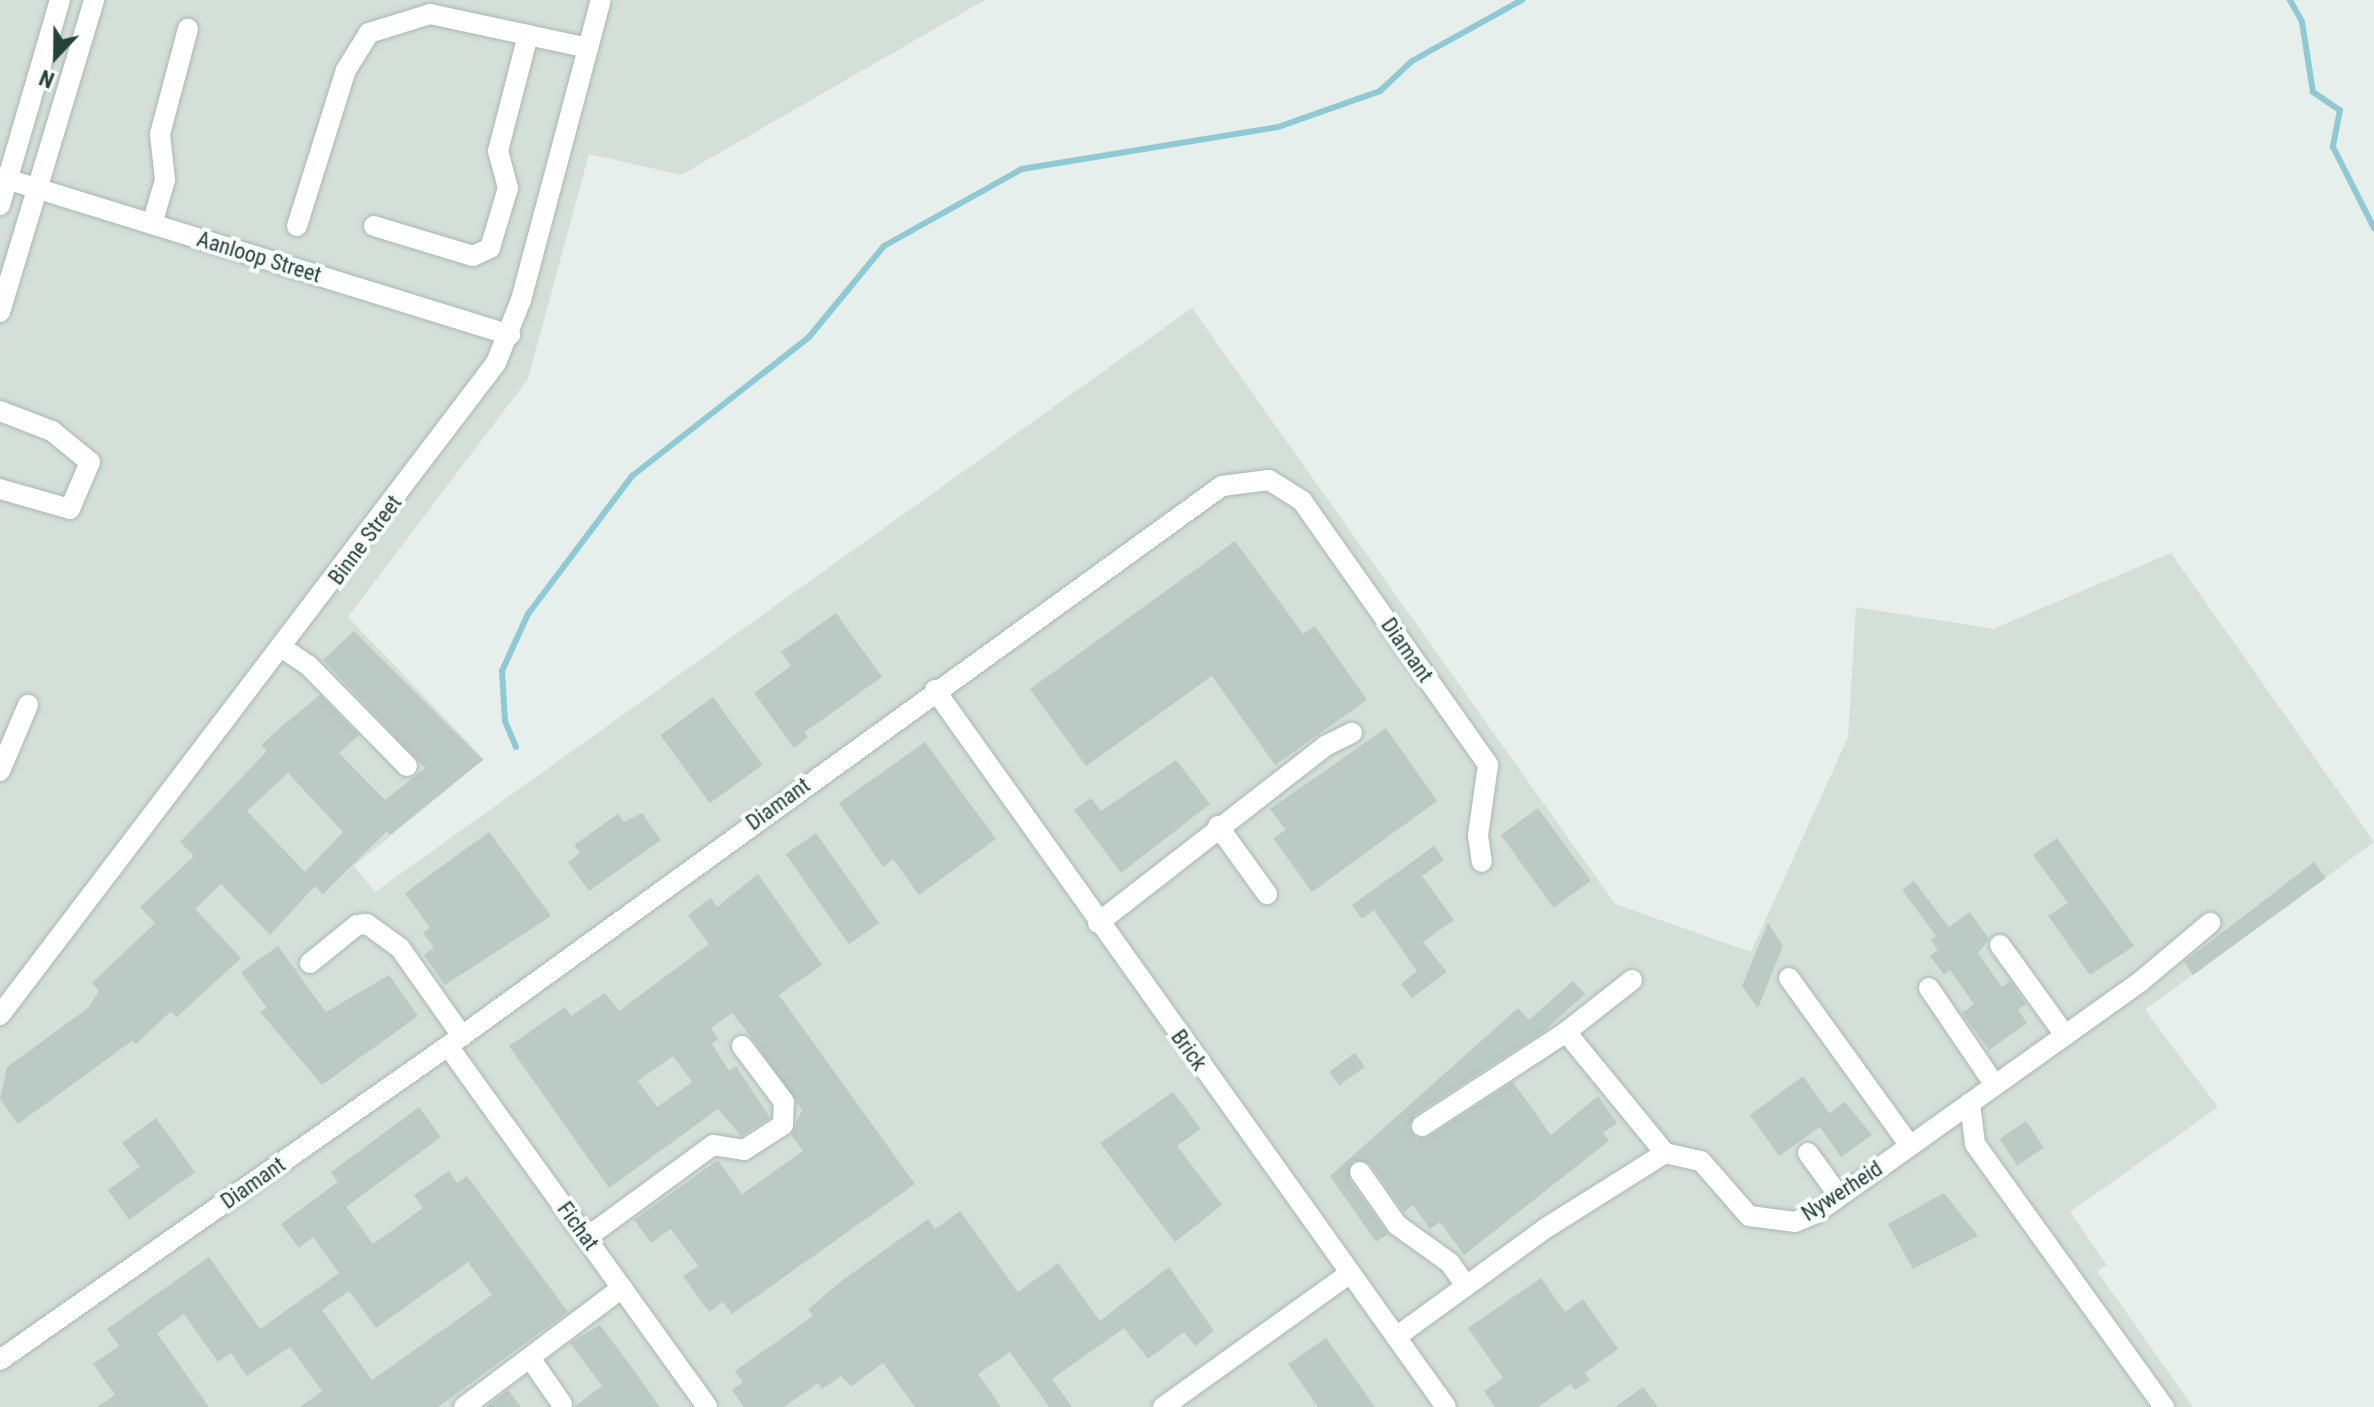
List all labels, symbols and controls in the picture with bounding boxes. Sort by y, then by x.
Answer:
north arrow [16,16,96,96]
text: N [36,65,58,93]
street label: Aanloop Street [194,226,324,288]
street label: Binne Street [323,490,407,590]
street label: Diamant [1375,613,1439,687]
street label: Diamant [741,772,815,836]
street label: Brick [1165,1025,1213,1075]
street label: Diamant [216,1151,290,1215]
street label: Nywerheid [1797,1155,1887,1227]
street label: Fichat [552,1197,604,1255]

